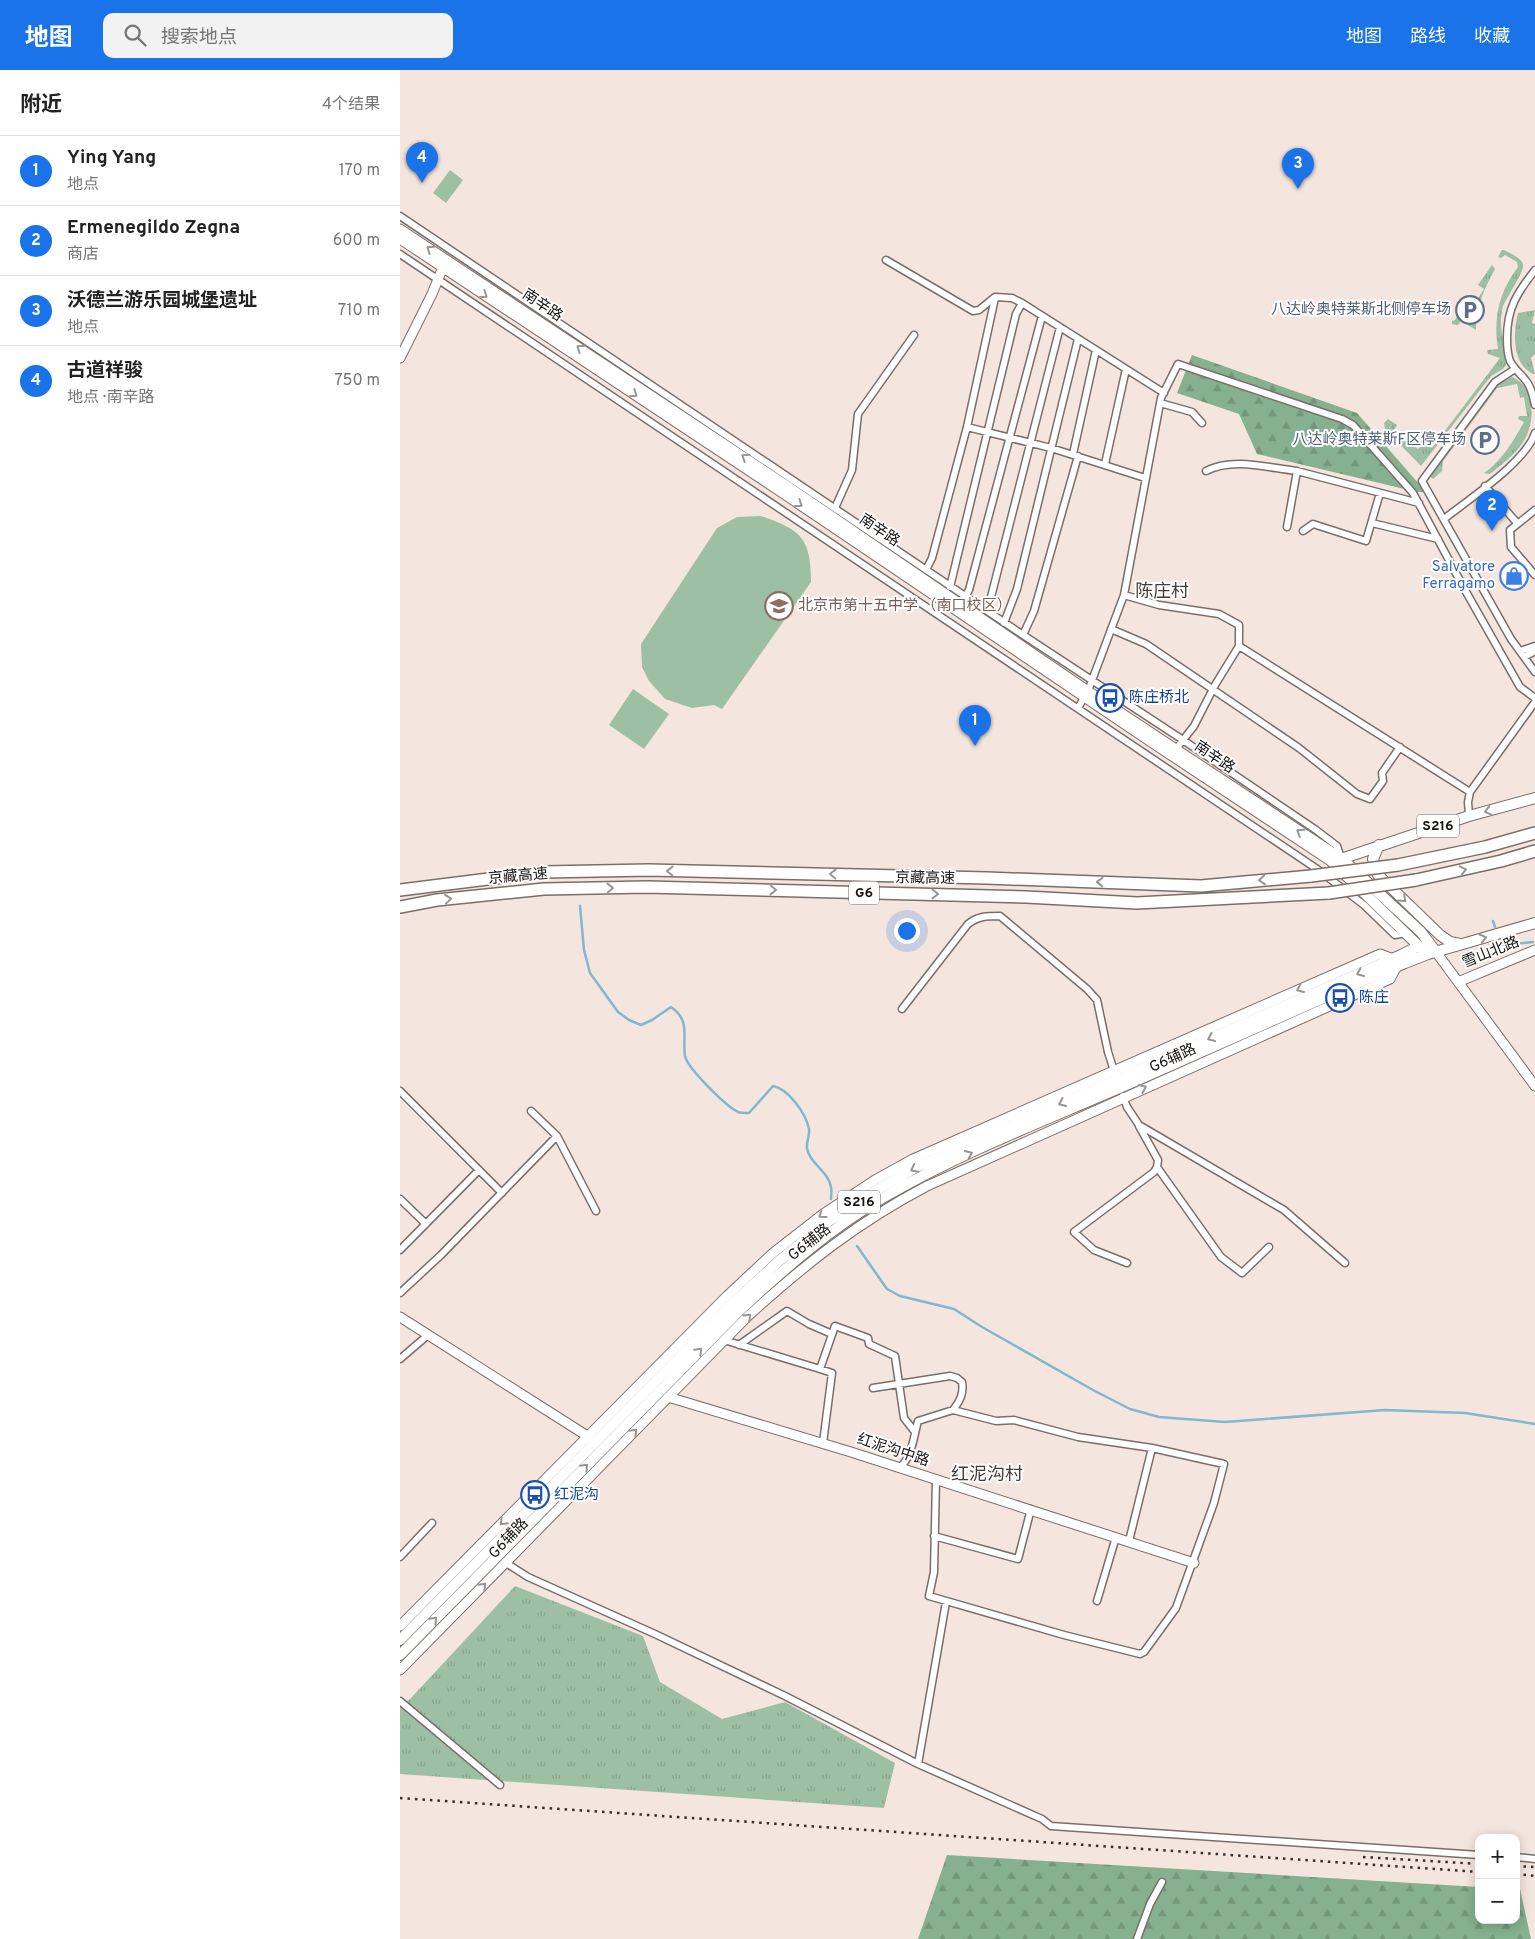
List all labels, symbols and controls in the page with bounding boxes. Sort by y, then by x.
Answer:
search box [103,13,453,58]
icon: search [121,21,149,49]
text: 地图 [25,24,73,54]
text: 搜索地点 [161,26,237,50]
text: 地图 [1346,26,1382,49]
text: 路线 [1410,26,1446,49]
text: 收藏 [1474,26,1510,49]
text: 附近 [20,92,62,119]
text: 4个结果 [322,95,380,115]
pin: 4 [406,142,438,183]
text: Ying Yang [67,146,156,170]
pin: 3 [1282,148,1314,189]
text: 1 [33,161,39,181]
text: 170 m [339,161,380,181]
text: 地点 [67,175,99,195]
text: Ermenegildo Zegna [67,216,240,240]
text: 2 [31,231,41,251]
text: 600 m [333,231,380,251]
text: 商店 [67,245,99,265]
one-way arrow [426,246,436,255]
street label: 南辛路 [518,286,566,326]
text: 沃德兰游乐园城堡遗址 [67,289,257,313]
one-way arrow [479,289,488,298]
parking icon: 八达岭奥特莱斯北侧停车场 [1455,295,1485,325]
place label: 八达岭奥特莱斯北侧停车场 [1271,300,1451,320]
text: 3 [31,301,41,321]
text: 710 m [338,301,380,321]
text: 地点 [67,318,99,338]
one-way arrow [576,345,586,354]
text: 古道祥骏 [67,359,143,383]
text: 4 [31,371,41,391]
text: 750 m [334,371,380,391]
text: 地点 · 南辛路 [67,388,155,408]
one-way arrow [629,388,638,398]
parking icon: 八达岭奥特莱斯F区停车场 [1470,425,1500,455]
place label: 八达岭奥特莱斯F区停车场 [1293,430,1466,450]
one-way arrow [741,454,750,463]
pin: 2 [1476,490,1508,531]
one-way arrow [793,498,802,507]
street label: 南辛路 [855,511,903,551]
place label: Salvatore Ferragamo [1422,558,1495,594]
shop icon: Salvatore Ferragamo [1499,561,1529,591]
district label: 陈庄村 [1135,581,1189,604]
school or university icon: 北京市第十五中学 （南口校区） [764,591,794,621]
place label: 北京市第十五中学 （南口校区） [798,596,1012,616]
bus stop icon: 陈庄桥北 [1095,683,1125,713]
place label: 陈庄桥北 [1129,688,1189,708]
pin: 1 [959,705,991,746]
street label: 南辛路 [1190,738,1238,778]
one-way arrow [1484,805,1492,816]
road number: S216 [1417,814,1459,838]
one-way arrow [1297,828,1306,838]
street label: 京藏高速 [487,865,549,889]
one-way arrow [1459,865,1468,875]
one-way arrow [666,866,674,876]
one-way arrow [828,869,836,880]
street label: 京藏高速 [895,869,955,889]
one-way arrow [1258,874,1266,885]
one-way arrow [1096,877,1104,887]
road number: G6 [849,881,879,904]
one-way arrow [606,883,614,893]
one-way arrow [769,885,777,896]
one-way arrow [931,889,939,900]
one-way arrow [1397,893,1406,902]
one-way arrow [444,894,452,905]
your location [894,918,920,944]
street label: 雪山北路 [1459,932,1522,973]
one-way arrow [1478,933,1487,943]
one-way arrow [1356,967,1365,978]
one-way arrow [1296,982,1305,993]
bus stop icon: 陈庄 [1325,983,1355,1013]
place label: 陈庄 [1359,989,1389,1008]
one-way arrow [1207,1031,1216,1042]
street label: G6辅路 [1147,1040,1199,1078]
one-way arrow [1138,1084,1147,1095]
one-way arrow [1058,1096,1067,1107]
one-way arrow [964,1149,973,1160]
one-way arrow [910,1163,919,1173]
road number: S216 [838,1190,880,1214]
one-way arrow [818,1209,828,1218]
street label: G6辅路 [785,1220,835,1266]
one-way arrow [742,1313,751,1322]
one-way arrow [693,1348,702,1357]
one-way arrow [628,1429,637,1438]
street label: 红泥沟中路 [854,1430,932,1472]
one-way arrow [579,1464,588,1473]
district label: 红泥沟村 [951,1464,1023,1487]
bus stop icon: 红泥沟 [520,1480,550,1510]
place label: 红泥沟 [554,1486,599,1505]
street label: G6辅路 [485,1515,533,1563]
one-way arrow [500,1516,509,1525]
one-way arrow [478,1582,487,1591]
one-way arrow [428,1617,437,1626]
map controls [1475,1834,1520,1924]
button: + [1475,1834,1520,1879]
button: − [1475,1879,1520,1924]

